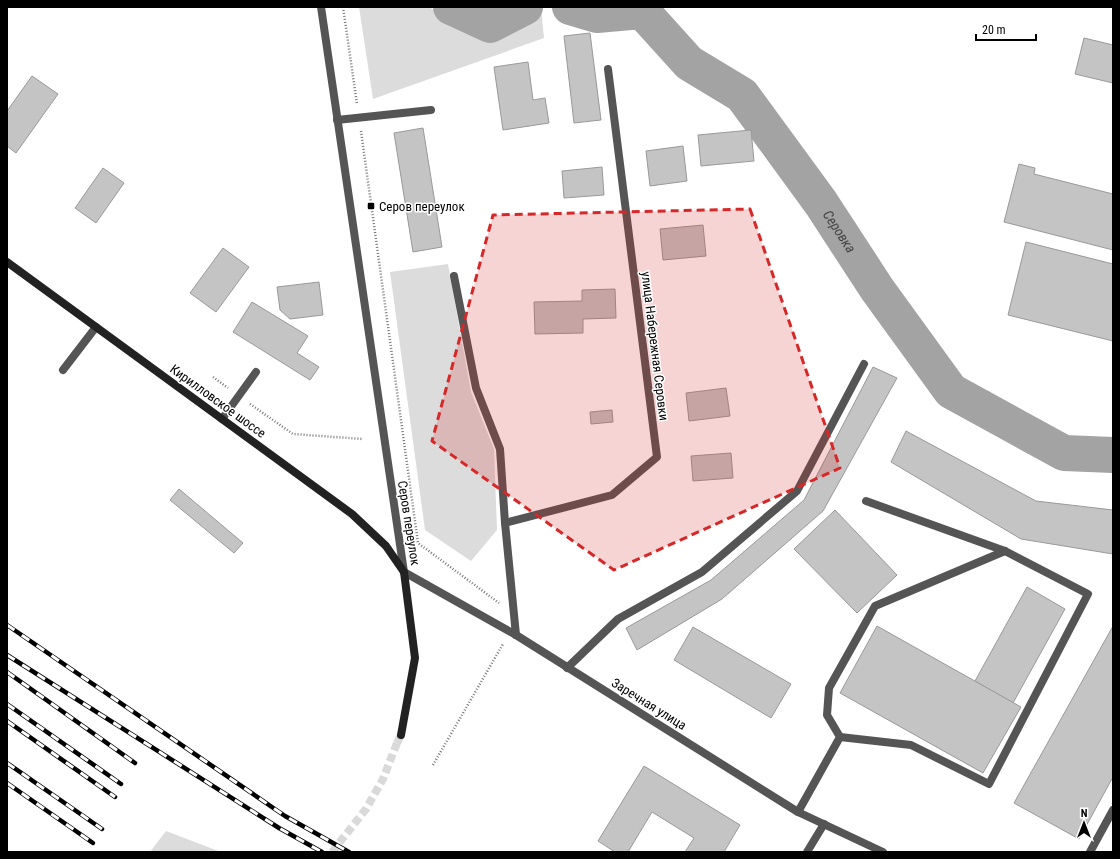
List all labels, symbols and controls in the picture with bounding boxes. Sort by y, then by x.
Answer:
scale bar [976,16,1036,42]
text: 20 m [982,23,1006,37]
place label: Серов переулок [379,199,465,214]
marker: Серов переулок [366,201,376,211]
water label: Серовка [820,207,859,256]
street label: улица Набережная Серовки [638,271,672,421]
street label: Кирилловское шоссе [167,361,269,441]
street label: Серов переулок [395,480,423,567]
street label: Заречная улица [609,675,689,733]
north arrow [1064,803,1104,843]
text: N [1081,807,1088,820]

